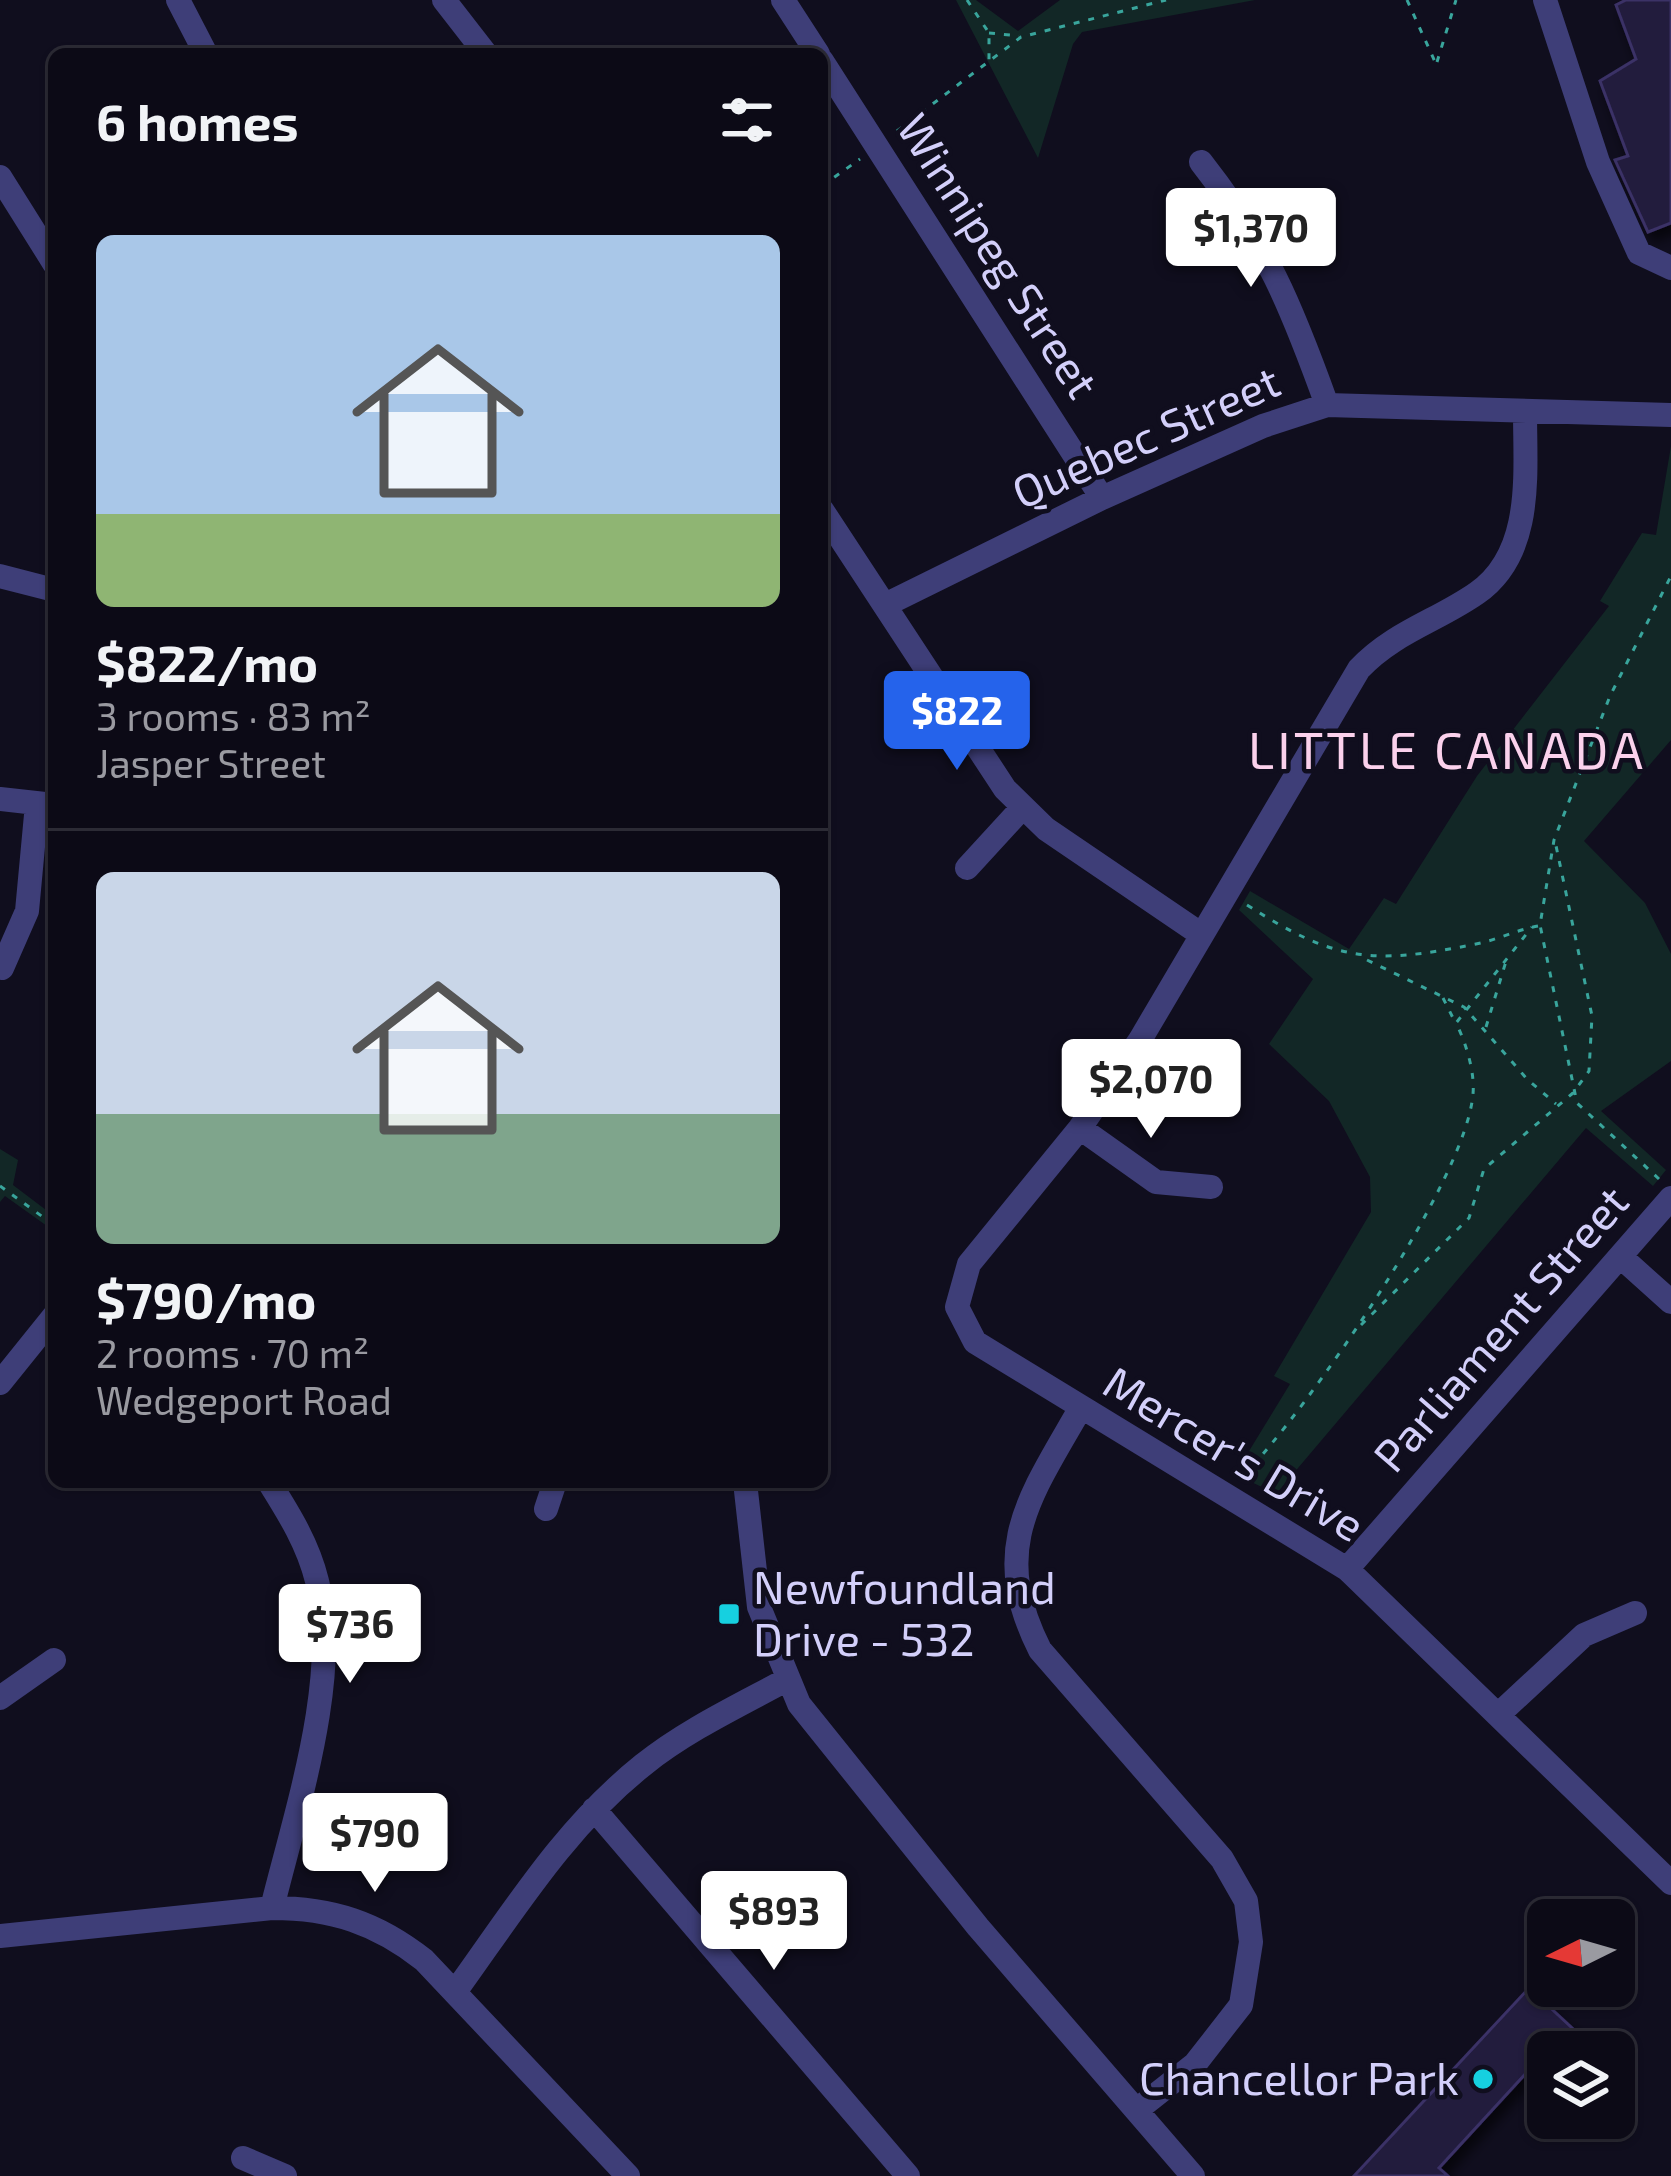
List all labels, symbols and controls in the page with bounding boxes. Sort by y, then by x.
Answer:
icon: filters [714,87,780,153]
text: 6 homes [96,90,299,151]
street label: Winnipeg Street [888,103,1112,407]
pin: $1,370 [1153,188,1349,290]
text: $1,370 [1193,203,1309,250]
icon: home [330,313,546,529]
street label: Quebec Street [1003,352,1288,519]
text: $822/mo [96,631,318,692]
pin: $822 [886,671,1028,773]
text: $822 [911,686,1003,733]
text: 3 rooms · 83 m² [96,692,371,739]
district label: LITTLE CANADA [1248,718,1646,779]
text: Jasper Street [96,739,326,786]
icon: home [330,950,546,1166]
pin: $2,070 [1053,1039,1249,1141]
text: $2,070 [1089,1054,1213,1101]
street label: Parliament Street [1361,1174,1638,1481]
text: $790/mo [96,1268,316,1329]
text: 2 rooms · 70 m² [96,1329,369,1376]
street label: Mercer's Drive [1095,1353,1375,1551]
text: Wedgeport Road [96,1376,392,1423]
place label: Newfoundland Drive - 532 [753,1559,1056,1665]
pin: $736 [279,1584,421,1686]
text: $736 [306,1599,394,1646]
marker: Newfoundland Drive - 532 [716,1601,742,1627]
pin: $790 [304,1793,446,1895]
text: $790 [330,1808,420,1855]
pin: $893 [703,1871,845,1973]
text: $893 [728,1886,820,1933]
north arrow [1527,1899,1635,2007]
map controls [1527,1899,1635,2139]
button: layers [1527,2031,1635,2139]
place label: Chancellor Park [1139,2050,1459,2104]
marker: Chancellor Park [1470,2066,1496,2092]

